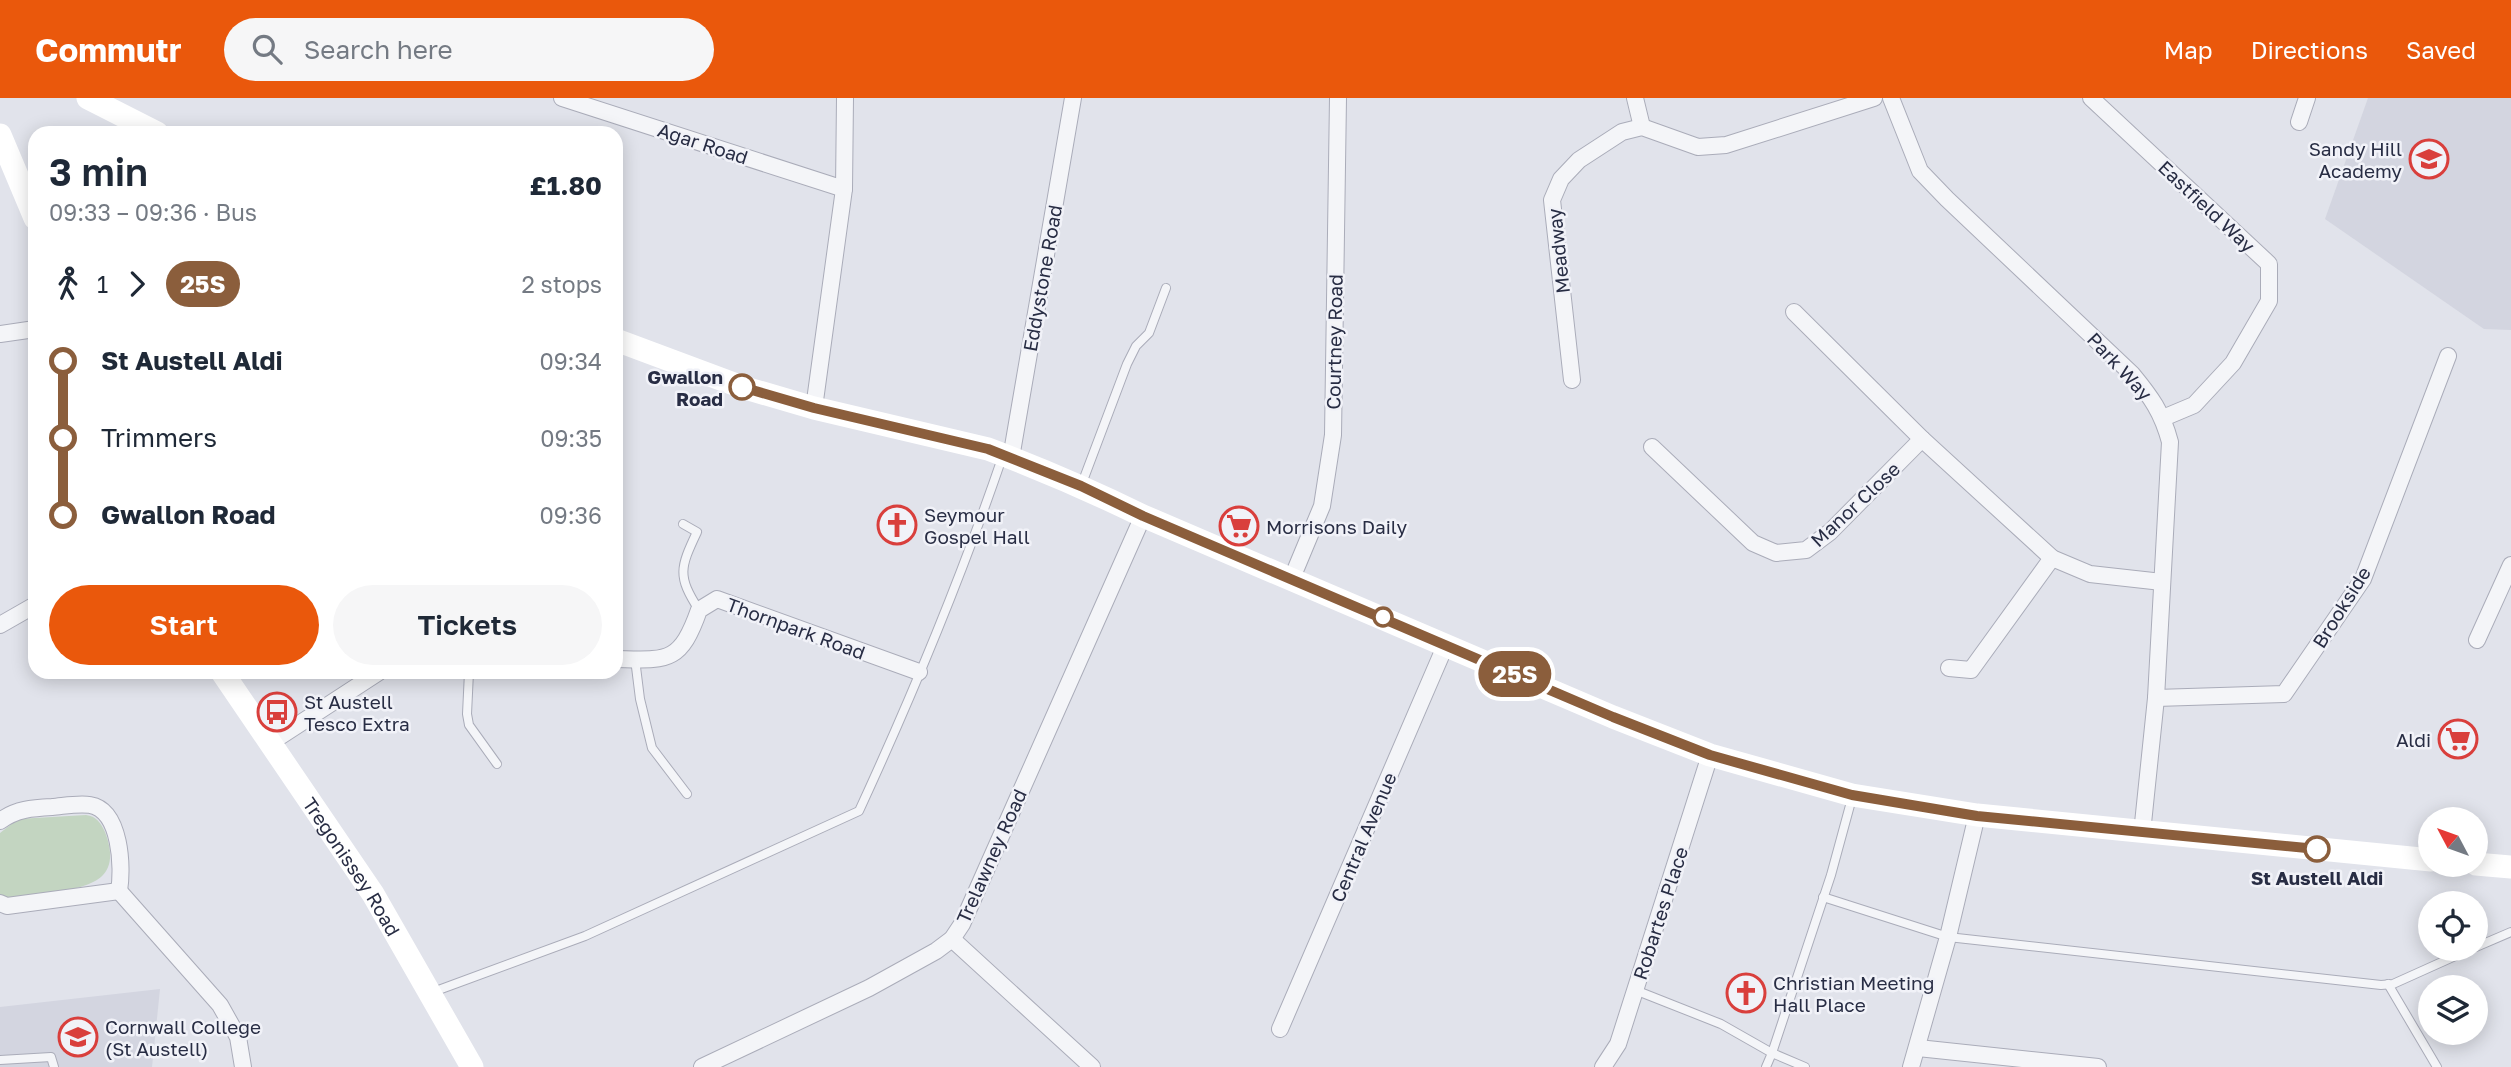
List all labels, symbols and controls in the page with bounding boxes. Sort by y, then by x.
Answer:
search box [224,18,714,81]
text: Commutr [35,30,182,69]
icon: search [248,30,286,68]
text: Search here [304,34,453,65]
text: Map [2164,35,2213,64]
text: Directions [2251,35,2368,64]
text: Saved [2406,35,2476,64]
street label: Agar Road [655,118,751,168]
place label: Sandy Hill Academy [2309,137,2402,182]
school or university icon: Sandy Hill Academy [2408,138,2450,180]
text: 3 min [49,149,148,194]
street label: Eastfield Way [2154,155,2260,257]
text: £1.80 [530,170,602,201]
text: 09:33 – 09:36 · Bus [49,198,257,226]
street label: Eddystone Road [1018,203,1066,353]
street label: Meadway [1542,207,1574,295]
icon: walk [49,265,87,303]
icon: forward [118,265,156,303]
text: 25S [180,269,226,298]
text: 1 [97,270,108,298]
text: 2 stops [521,270,602,298]
street label: Courtney Road [1321,274,1347,410]
street label: Park Way [2083,327,2157,405]
text: St Austell Aldi [101,345,283,376]
text: 09:34 [539,347,602,375]
place label: Gwallon Road [647,365,723,410]
marker: Gwallon Road [729,374,755,400]
text: Trimmers [101,422,217,453]
text: 09:35 [540,424,602,452]
street label: Manor Close [1806,457,1904,551]
text: Gwallon Road [101,499,276,530]
text: 09:36 [540,501,602,529]
place label: Seymour Gospel Hall [924,503,1030,548]
church icon: Seymour Gospel Hall [876,504,918,546]
supermarket icon: Morrisons Daily [1218,505,1260,547]
place label: Morrisons Daily [1266,515,1407,538]
street label: Brookside [2307,562,2375,652]
button: Start [49,585,319,665]
button: Tickets [333,585,602,665]
street label: Thornpark Road [724,592,868,664]
unlabelled marker [1373,607,1393,627]
line badge: 25S [1475,651,1555,697]
text: 25S [1492,659,1538,688]
place label: St Austell Tesco Extra [304,690,410,735]
bus stop icon: St Austell Tesco Extra [256,691,298,733]
supermarket icon: Aldi [2437,718,2479,760]
place label: Aldi [2396,728,2431,751]
street label: Central Avenue [1325,769,1401,905]
street label: Trelawney Road [951,785,1031,927]
street label: Tregonissey Road [299,792,406,940]
north arrow [2418,807,2488,877]
map controls [2418,807,2488,1045]
marker: St Austell Aldi [2304,836,2330,862]
street label: Robartes Place [1628,844,1692,982]
place label: St Austell Aldi [2251,866,2383,889]
button: locate [2418,891,2488,961]
place label: Christian Meeting Hall Place [1773,971,1934,1016]
church icon: Christian Meeting Hall Place [1725,972,1767,1014]
button: layers [2418,975,2488,1045]
place label: Cornwall College (St Austell) [105,1015,261,1060]
school or university icon: Cornwall College (St Austell) [57,1016,99,1058]

